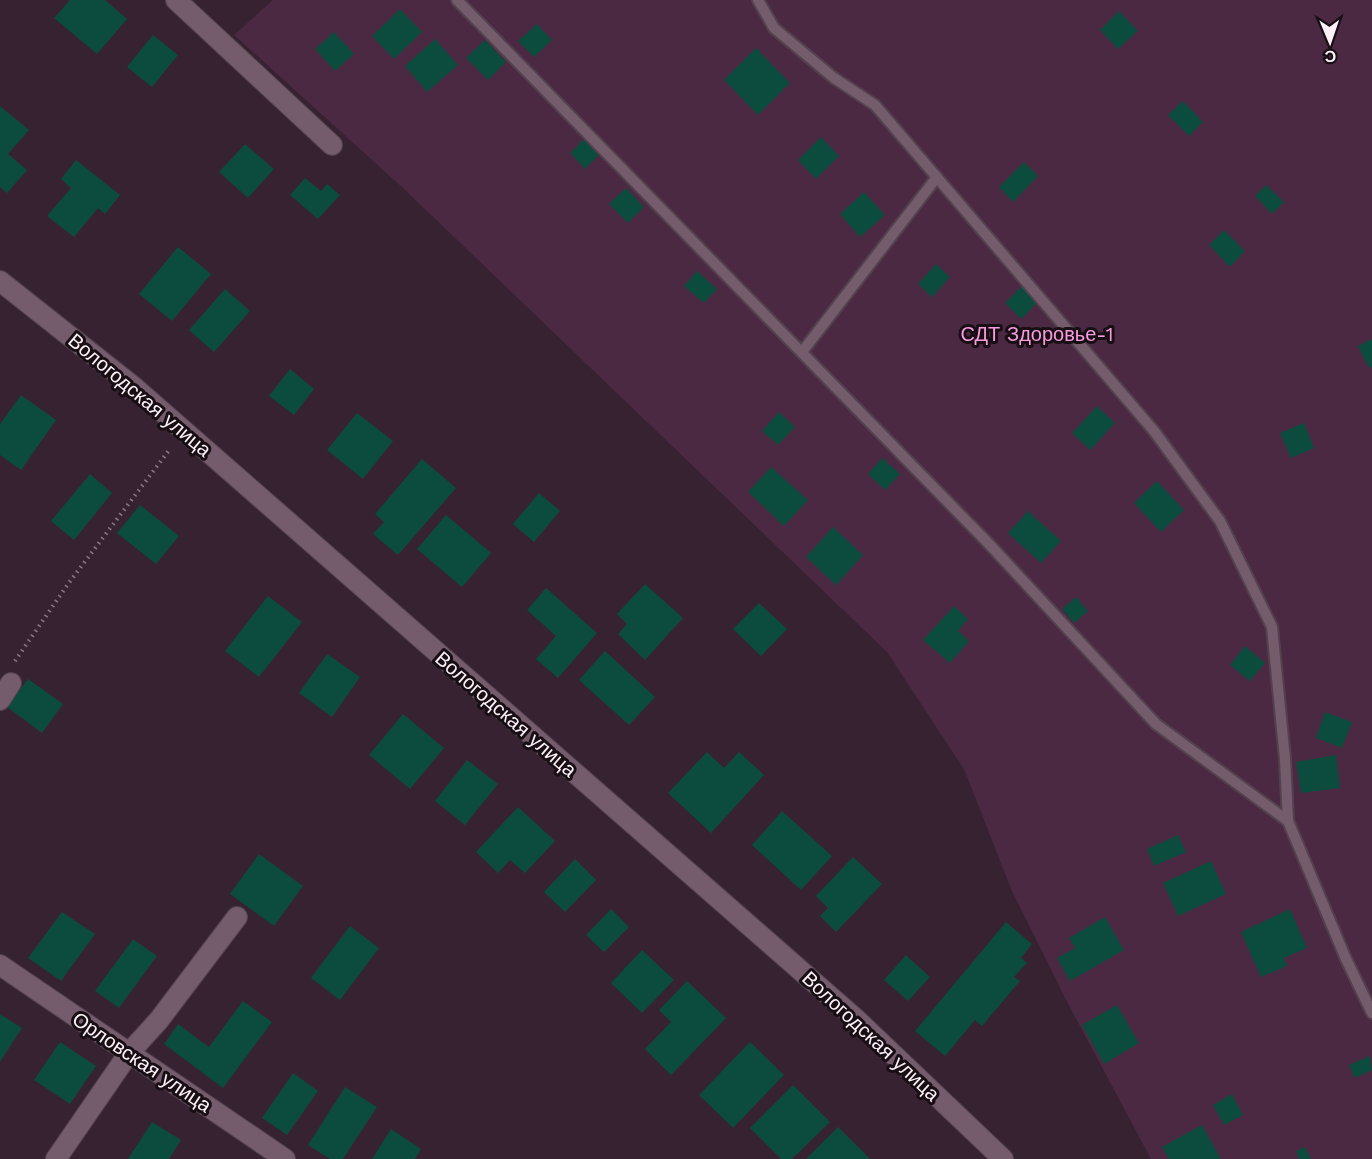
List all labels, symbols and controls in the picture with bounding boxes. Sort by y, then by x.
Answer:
north arrow [1300,12,1360,72]
text: С [1324,47,1337,66]
park label: СДТ Здоровье-1 [960,322,1114,346]
street label: Вологодская улица [64,328,217,462]
street label: Вологодская улица [431,646,582,782]
street label: Вологодская улица [797,966,945,1106]
street label: Орловская улица [68,1007,217,1118]

